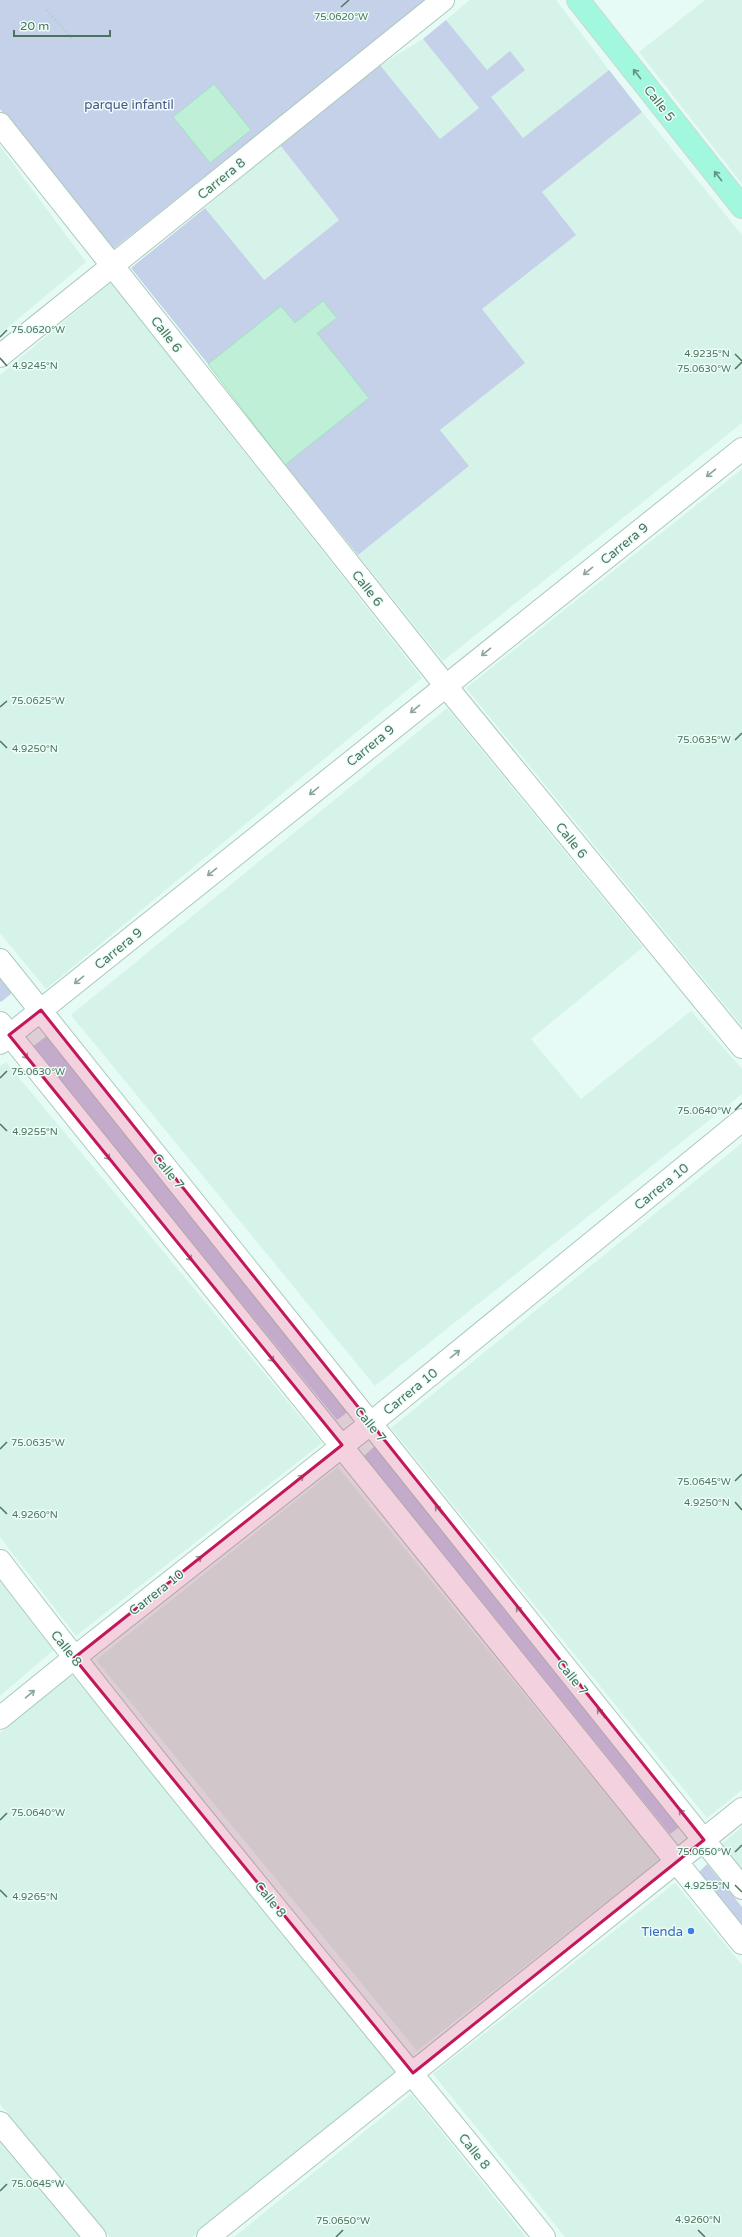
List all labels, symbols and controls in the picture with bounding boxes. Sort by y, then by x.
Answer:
text: 75.0620°W [314,11,368,23]
scale bar [14,12,110,38]
text: 20 m [20,19,49,33]
one-way arrow [633,69,642,80]
street label: Calle 5 [640,82,678,125]
park label: parque infantil [84,97,174,113]
street label: Carrera 8 [194,155,249,203]
one-way arrow [713,171,722,182]
street label: Calle 6 [147,313,185,356]
text: 75.0620°W [11,324,65,336]
text: 4.9235°N [684,348,730,360]
text: 4.9245°N [12,360,58,372]
text: 75.0630°W [677,363,731,375]
one-way arrow [706,469,717,477]
street label: Carrera 9 [597,520,652,568]
street label: Calle 6 [348,567,386,610]
one-way arrow [582,567,593,576]
one-way arrow [481,648,492,657]
text: 75.0625°W [11,695,65,707]
one-way arrow [409,705,420,714]
street label: Carrera 9 [343,722,398,770]
text: 75.0635°W [677,734,731,746]
text: 4.9250°N [12,743,58,755]
one-way arrow [308,786,319,795]
street label: Calle 6 [552,819,591,862]
one-way arrow [207,868,218,877]
street label: Carrera 9 [91,925,146,973]
one-way arrow [73,976,84,985]
one-way arrow [20,1048,29,1059]
text: 75.0630°W [11,1066,65,1078]
text: 75.0640°W [677,1105,731,1117]
text: 4.9255°N [12,1126,58,1138]
one-way arrow [102,1149,111,1160]
street label: Calle 7 [149,1150,188,1193]
street label: Carrera 10 [631,1160,692,1214]
one-way arrow [184,1250,193,1261]
one-way arrow [450,1350,461,1359]
one-way arrow [266,1351,274,1362]
street label: Carrera 10 [380,1365,441,1419]
street label: Calle 7 [351,1403,390,1446]
text: 75.0635°W [11,1437,65,1449]
one-way arrow [293,1474,304,1483]
text: 75.0645°W [677,1476,731,1488]
text: 4.9250°N [684,1497,730,1509]
one-way arrow [435,1504,443,1515]
text: 4.9260°N [12,1509,58,1521]
one-way arrow [191,1555,202,1564]
street label: Carrera 10 [126,1566,187,1619]
one-way arrow [516,1606,525,1617]
street label: Calle 8 [47,1627,85,1670]
street label: Calle 7 [553,1656,592,1699]
one-way arrow [25,1689,35,1698]
one-way arrow [597,1707,606,1718]
text: 75.0640°W [11,1807,65,1819]
one-way arrow [678,1809,687,1820]
text: 75.0650°W [677,1846,731,1858]
street label: Calle 8 [251,1878,290,1921]
text: 4.9255°N [684,1880,730,1892]
text: 4.9265°N [12,1891,58,1903]
place label: Tienda [641,1924,683,1940]
marker: Tienda [686,1926,696,1936]
street label: Calle 8 [455,2130,494,2173]
text: 75.0645°W [11,2178,65,2190]
text: 4.9260°N [675,2214,721,2226]
text: 75.0650°W [316,2215,370,2227]

